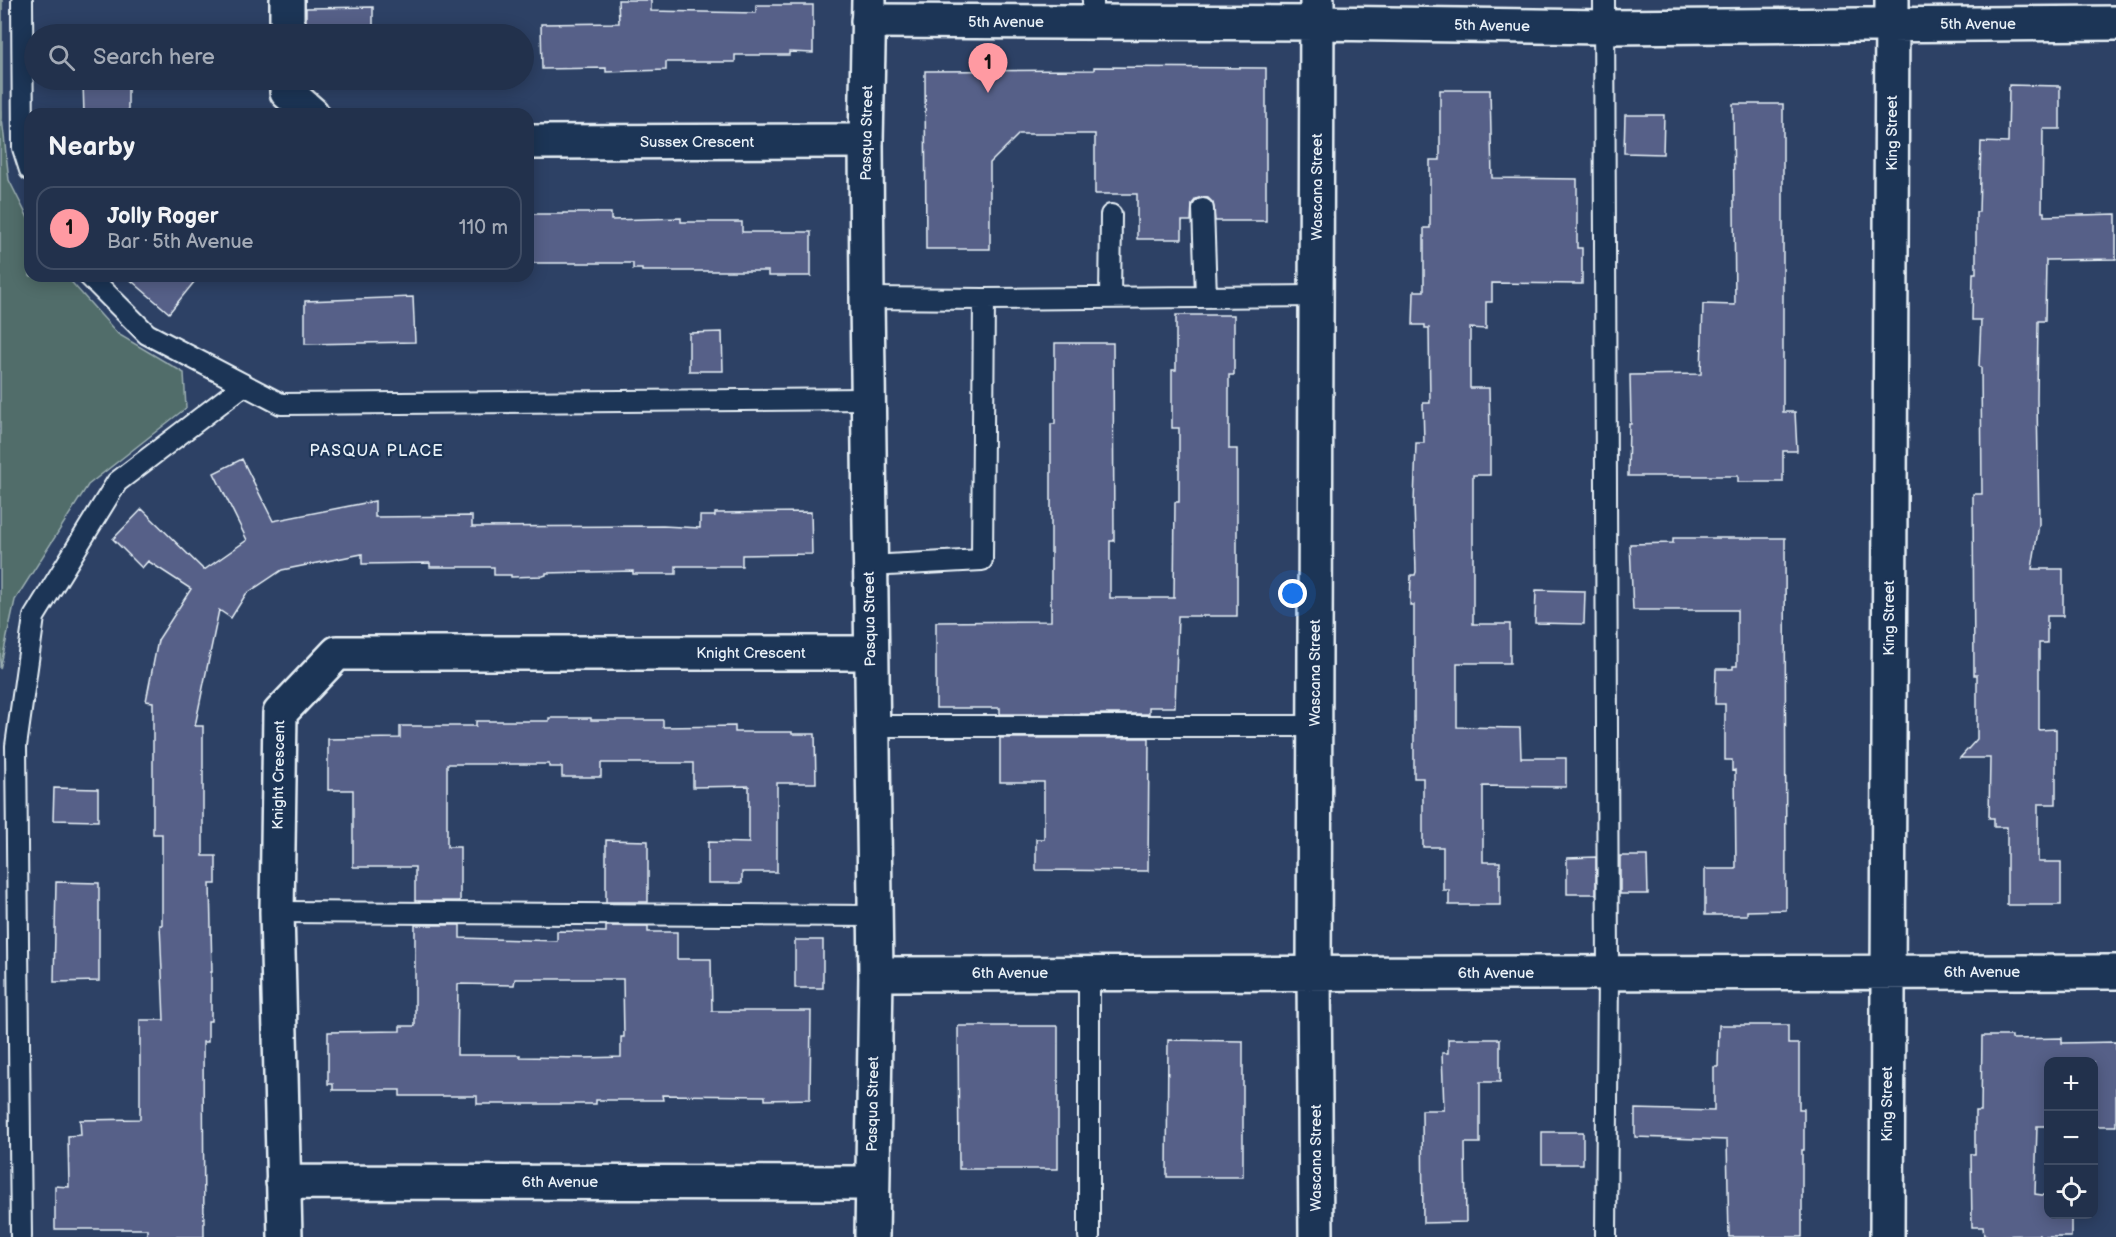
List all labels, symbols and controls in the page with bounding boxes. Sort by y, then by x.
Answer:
street label: 5th Avenue [968,13,1044,32]
street label: 5th Avenue [1940,15,2016,34]
street label: 5th Avenue [1454,16,1530,36]
search box [24,24,534,90]
icon: search [45,41,78,74]
text: Search here [93,44,215,71]
pin: 1 [968,44,1008,93]
street label: Pasqua Street [857,85,877,181]
street label: King Street [1883,95,1902,171]
text: Nearby [48,132,135,163]
street label: Sussex Crescent [640,133,754,152]
street label: Wascana Street [1308,133,1327,241]
text: Jolly Roger [107,203,218,230]
text: 1 [65,216,74,240]
text: 110 m [459,216,508,240]
text: Bar · 5th Avenue [107,230,253,254]
district label: PASQUA PLACE [310,442,444,461]
street label: Pasqua Street [860,571,880,667]
your location [1278,579,1307,608]
street label: King Street [1880,580,1899,656]
street label: Wascana Street [1306,619,1325,727]
street label: Knight Crescent [696,644,806,663]
street label: Knight Crescent [269,720,289,830]
street label: 6th Avenue [1944,963,2020,982]
street label: 6th Avenue [972,964,1048,983]
street label: 6th Avenue [1458,964,1534,983]
street label: Pasqua Street [863,1056,883,1152]
map controls [2044,1057,2098,1219]
button: + [2044,1057,2098,1111]
street label: King Street [1878,1066,1897,1142]
street label: Wascana Street [1307,1104,1326,1212]
button: − [2044,1111,2098,1165]
button: locate [2044,1165,2098,1219]
street label: 6th Avenue [522,1173,598,1192]

